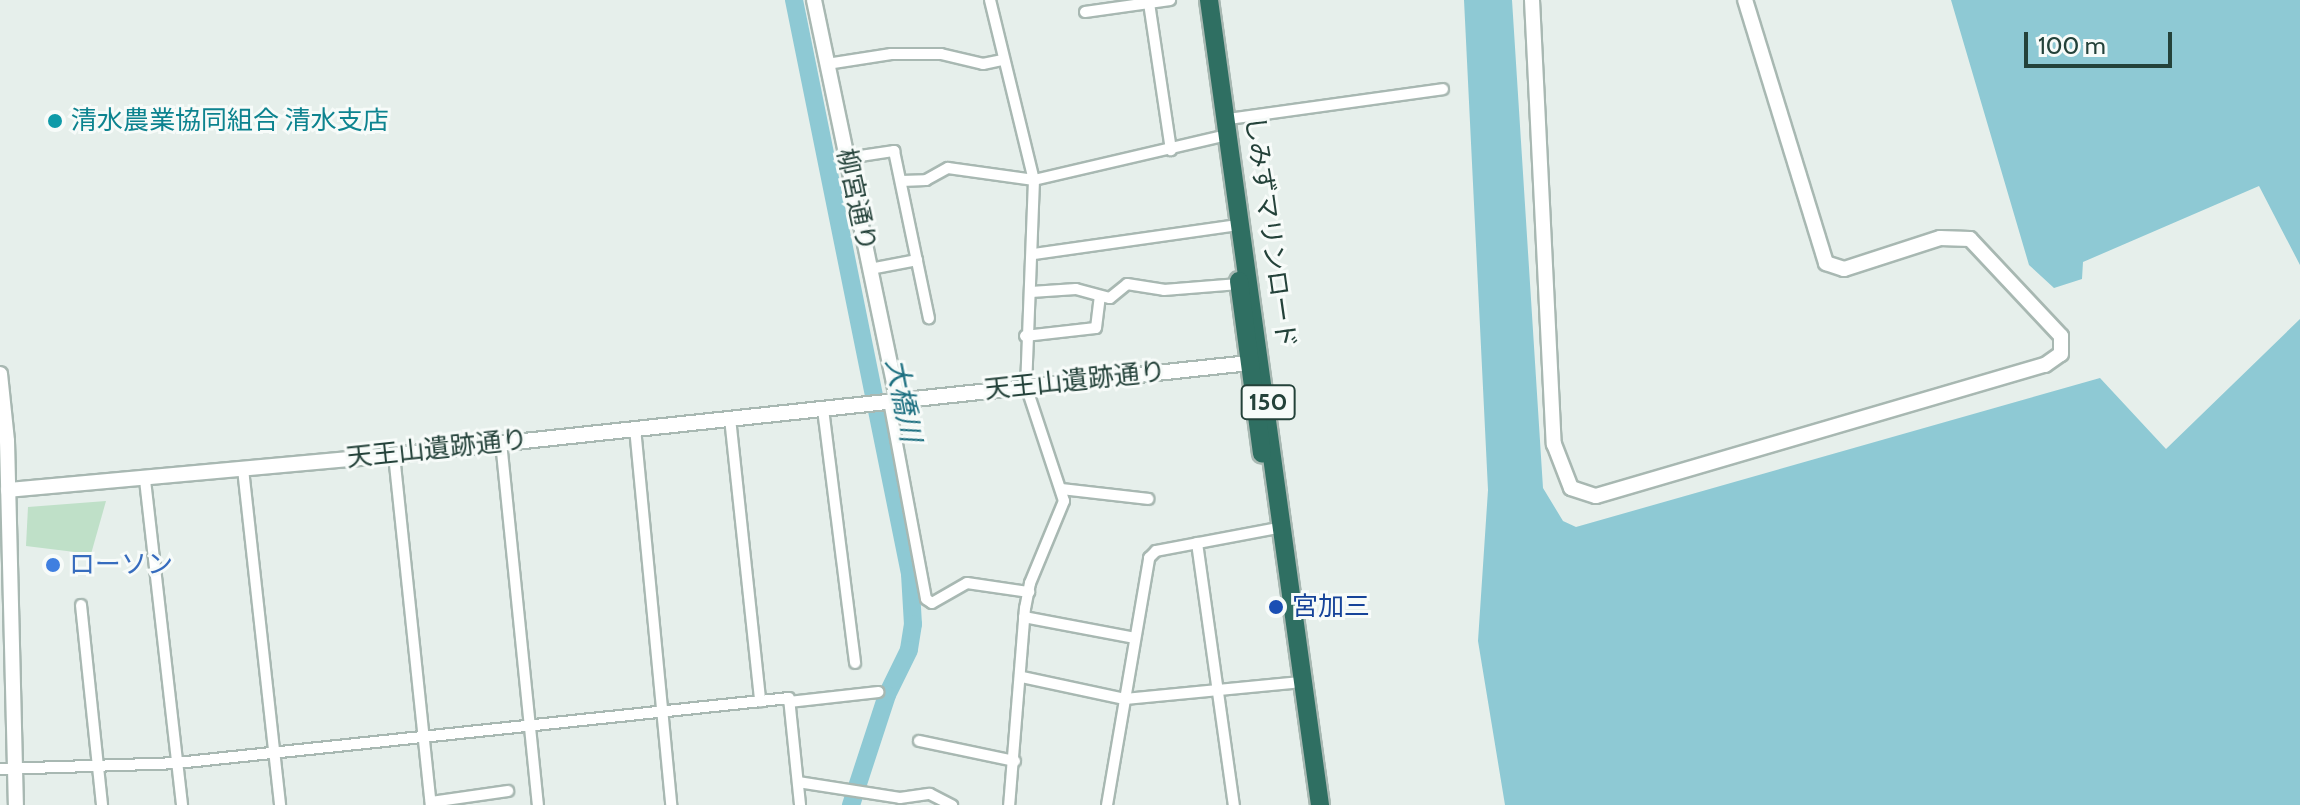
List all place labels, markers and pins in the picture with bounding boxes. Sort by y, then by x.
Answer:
place label: 清水農業協同組合 清水支店 [71,105,389,137]
marker: 清水農業協同組合 清水支店 [46,112,64,130]
place label: ローソン [69,549,173,581]
marker: ローソン [44,556,62,574]
place label: 宮加三 [1292,591,1370,623]
marker: 宮加三 [1267,598,1285,616]

